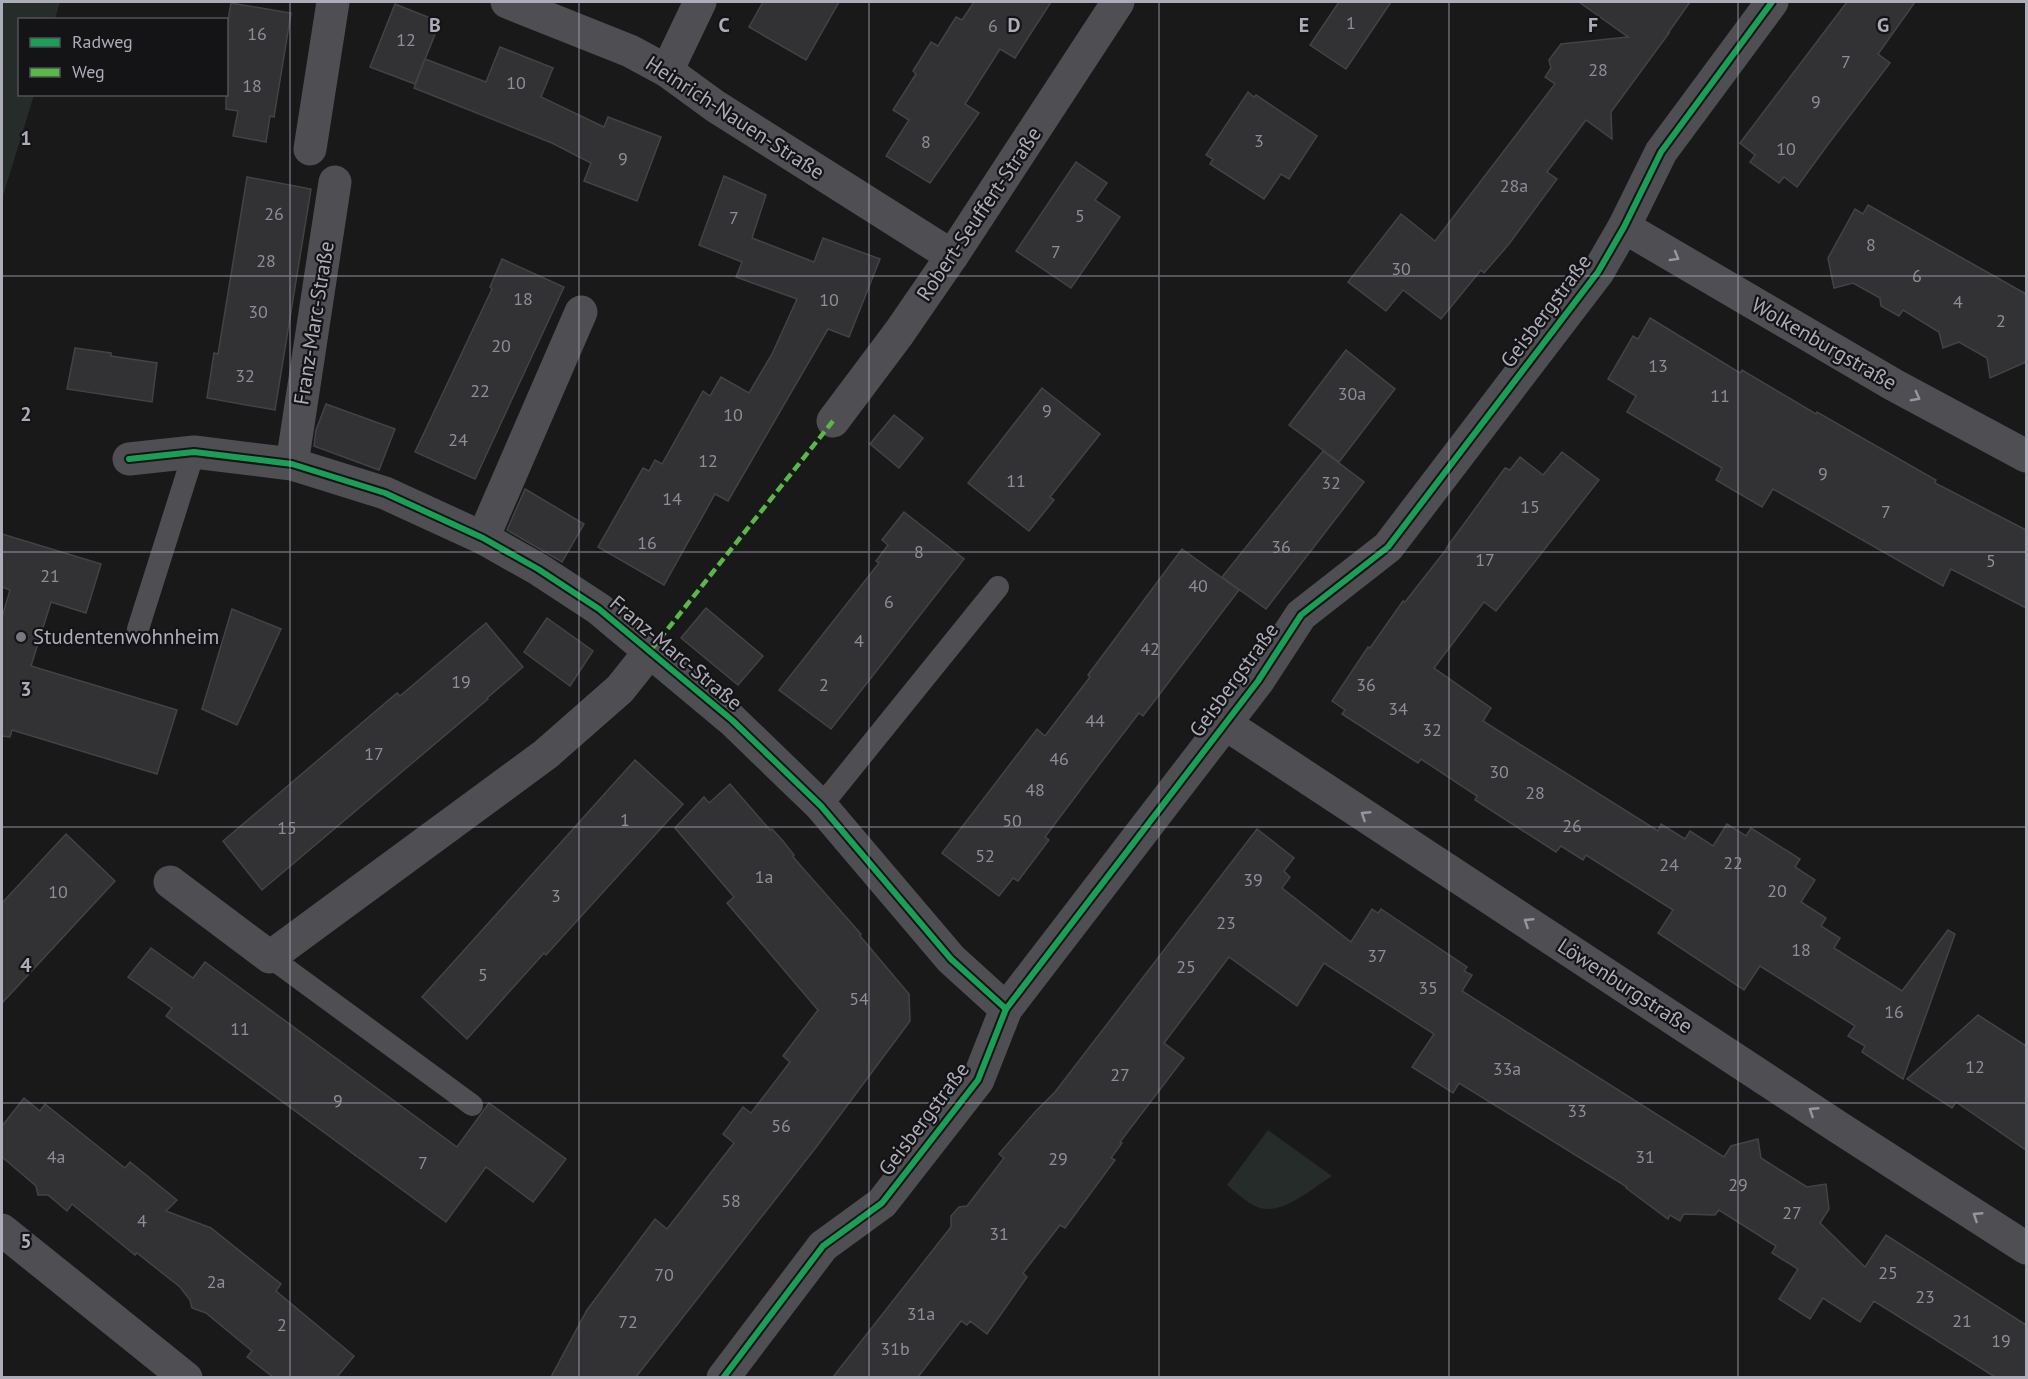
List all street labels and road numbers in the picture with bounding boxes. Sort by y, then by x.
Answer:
street label: Heinrich-Nauen-Straße [641,50,830,185]
street label: Robert-Seuffert-Straße [910,122,1047,306]
street label: Franz-Marc-Straße [287,239,340,407]
street label: Geisbergstraße [1494,249,1597,373]
street label: Wolkenburgstraße [1747,291,1902,396]
street label: Franz-Marc-Straße [604,589,748,716]
street label: Geisbergstraße [1183,617,1284,742]
street label: Löwenburgstraße [1553,932,1698,1039]
street label: Geisbergstraße [872,1057,975,1181]

